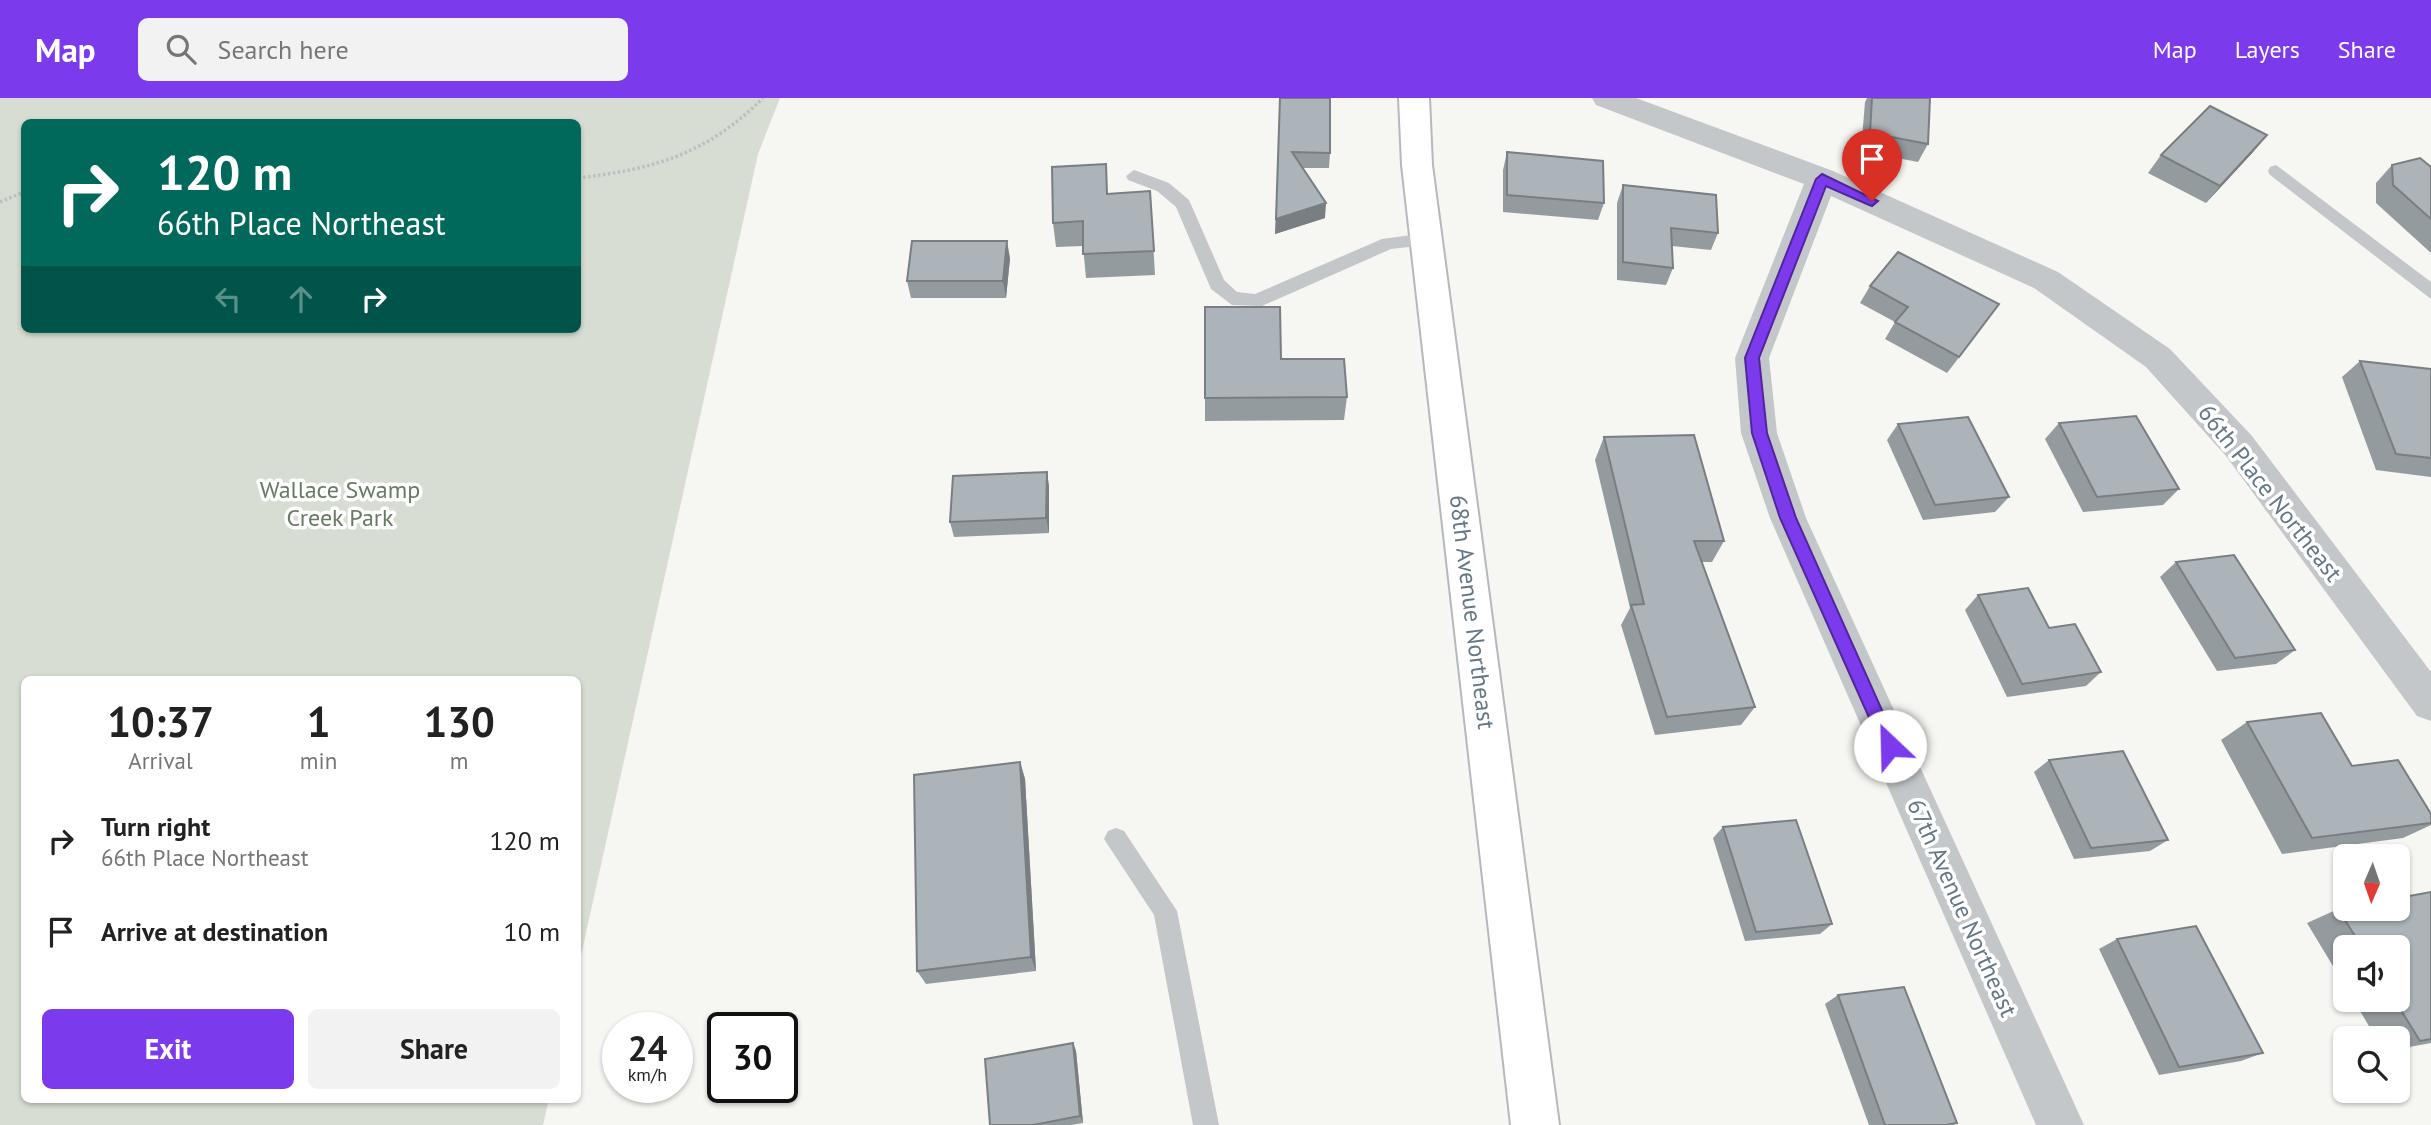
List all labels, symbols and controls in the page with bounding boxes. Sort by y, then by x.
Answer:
search box [138,18,628,81]
text: Map [35,28,96,71]
icon: search [162,30,200,68]
text: Search here [218,33,349,66]
text: Map [2153,34,2197,65]
text: Layers [2235,34,2300,65]
text: Share [2338,34,2396,65]
pin [1842,129,1902,201]
text: 120 m [157,140,292,204]
icon: arrive [1853,140,1891,178]
icon: right [42,147,133,238]
text: 66th Place Northeast [157,202,446,244]
icon: left [209,280,247,318]
icon: ahead [282,280,320,318]
icon: right [355,280,393,318]
street label: 66th Place Northeast [2192,398,2349,588]
park label: Wallace Swamp Creek Park [260,474,420,533]
street label: 68th Avenue Northeast [1443,493,1502,731]
text: 10:37 [107,694,214,749]
text: 1 [307,694,330,749]
text: 130 [423,694,495,749]
position arrow [1853,709,1927,783]
text: Arrival [128,746,193,775]
text: min [300,746,337,775]
text: m [450,746,468,775]
street label: 67th Avenue Northeast [1900,794,2024,1022]
text: Turn right [101,810,210,843]
icon: right [42,822,80,860]
text: 120 m [489,824,560,857]
text: 66th Place Northeast [101,843,309,872]
north arrow [2333,844,2410,920]
map controls [2333,844,2410,1103]
icon: arrive [42,913,80,951]
text: Arrive at destination [101,915,328,948]
text: 10 m [504,915,560,948]
button: sound [2333,935,2410,1012]
button: Exit [42,1009,294,1089]
button: Share [308,1009,560,1089]
speed limit sign: 30 [707,1012,798,1103]
text: 24 [628,1025,667,1071]
button: search [2333,1026,2410,1103]
text: km/h [628,1063,667,1086]

